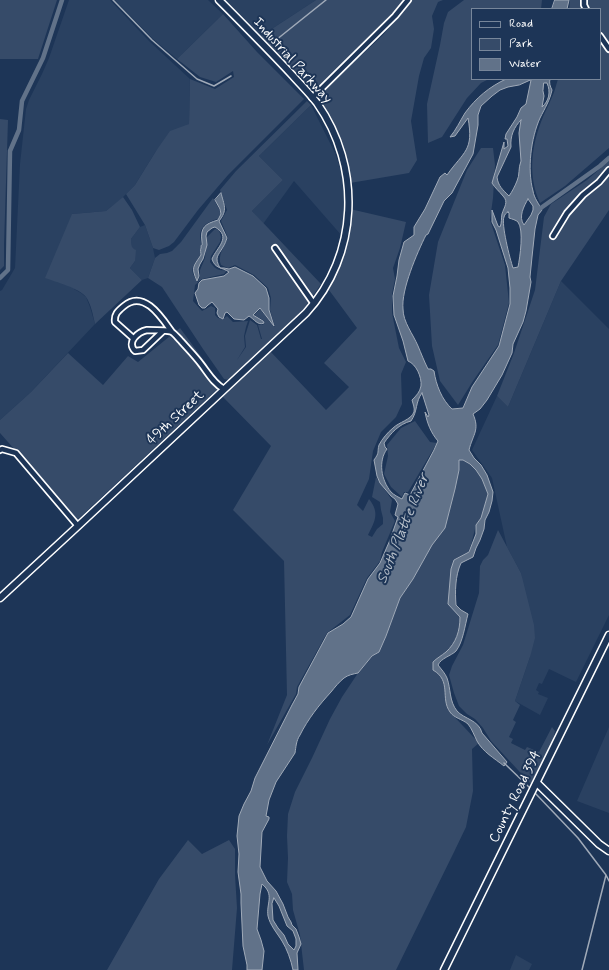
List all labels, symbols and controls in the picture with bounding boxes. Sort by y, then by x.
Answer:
legend [471,8,601,80]
street label: Industrial Parkway [249,14,335,108]
text: Road [509,16,533,32]
text: Park [509,36,533,52]
text: Water [509,56,541,72]
street label: 49th Street [144,387,208,449]
water label: South Platte River [374,472,434,586]
street label: County Road 394 [486,748,546,846]

